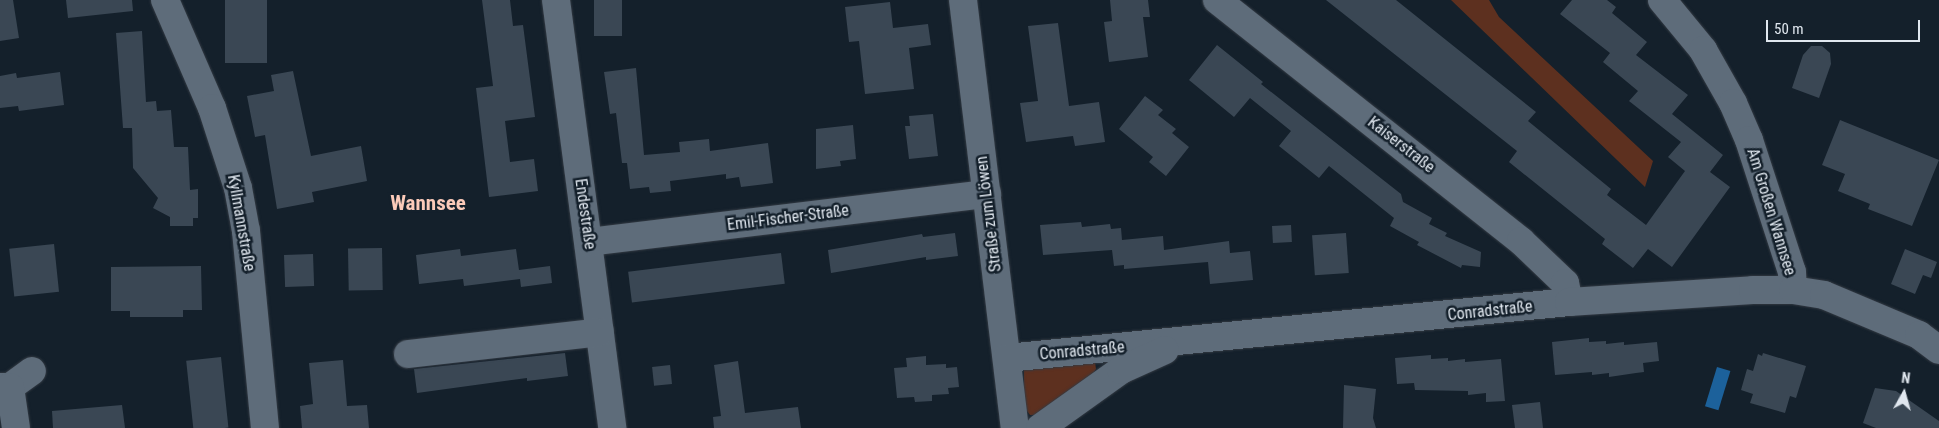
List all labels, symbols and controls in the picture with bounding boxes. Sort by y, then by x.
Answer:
scale bar [1769,10,1923,42]
text: 50 m [1774,20,1804,38]
street label: Kaiserstraße [1364,113,1438,177]
street label: Am Großen Wannsee [1743,146,1799,278]
street label: Straße zum Löwen [972,155,1006,273]
street label: Kyllmannstraße [223,173,259,273]
street label: Endestraße [571,177,599,251]
district label: Wannsee [390,190,466,216]
street label: Emil-Fischer-Straße [726,201,850,235]
street label: Conradstraße [1447,297,1533,325]
street label: Conradstraße [1039,338,1125,364]
north arrow [1879,368,1929,418]
text: N [1901,370,1911,387]

